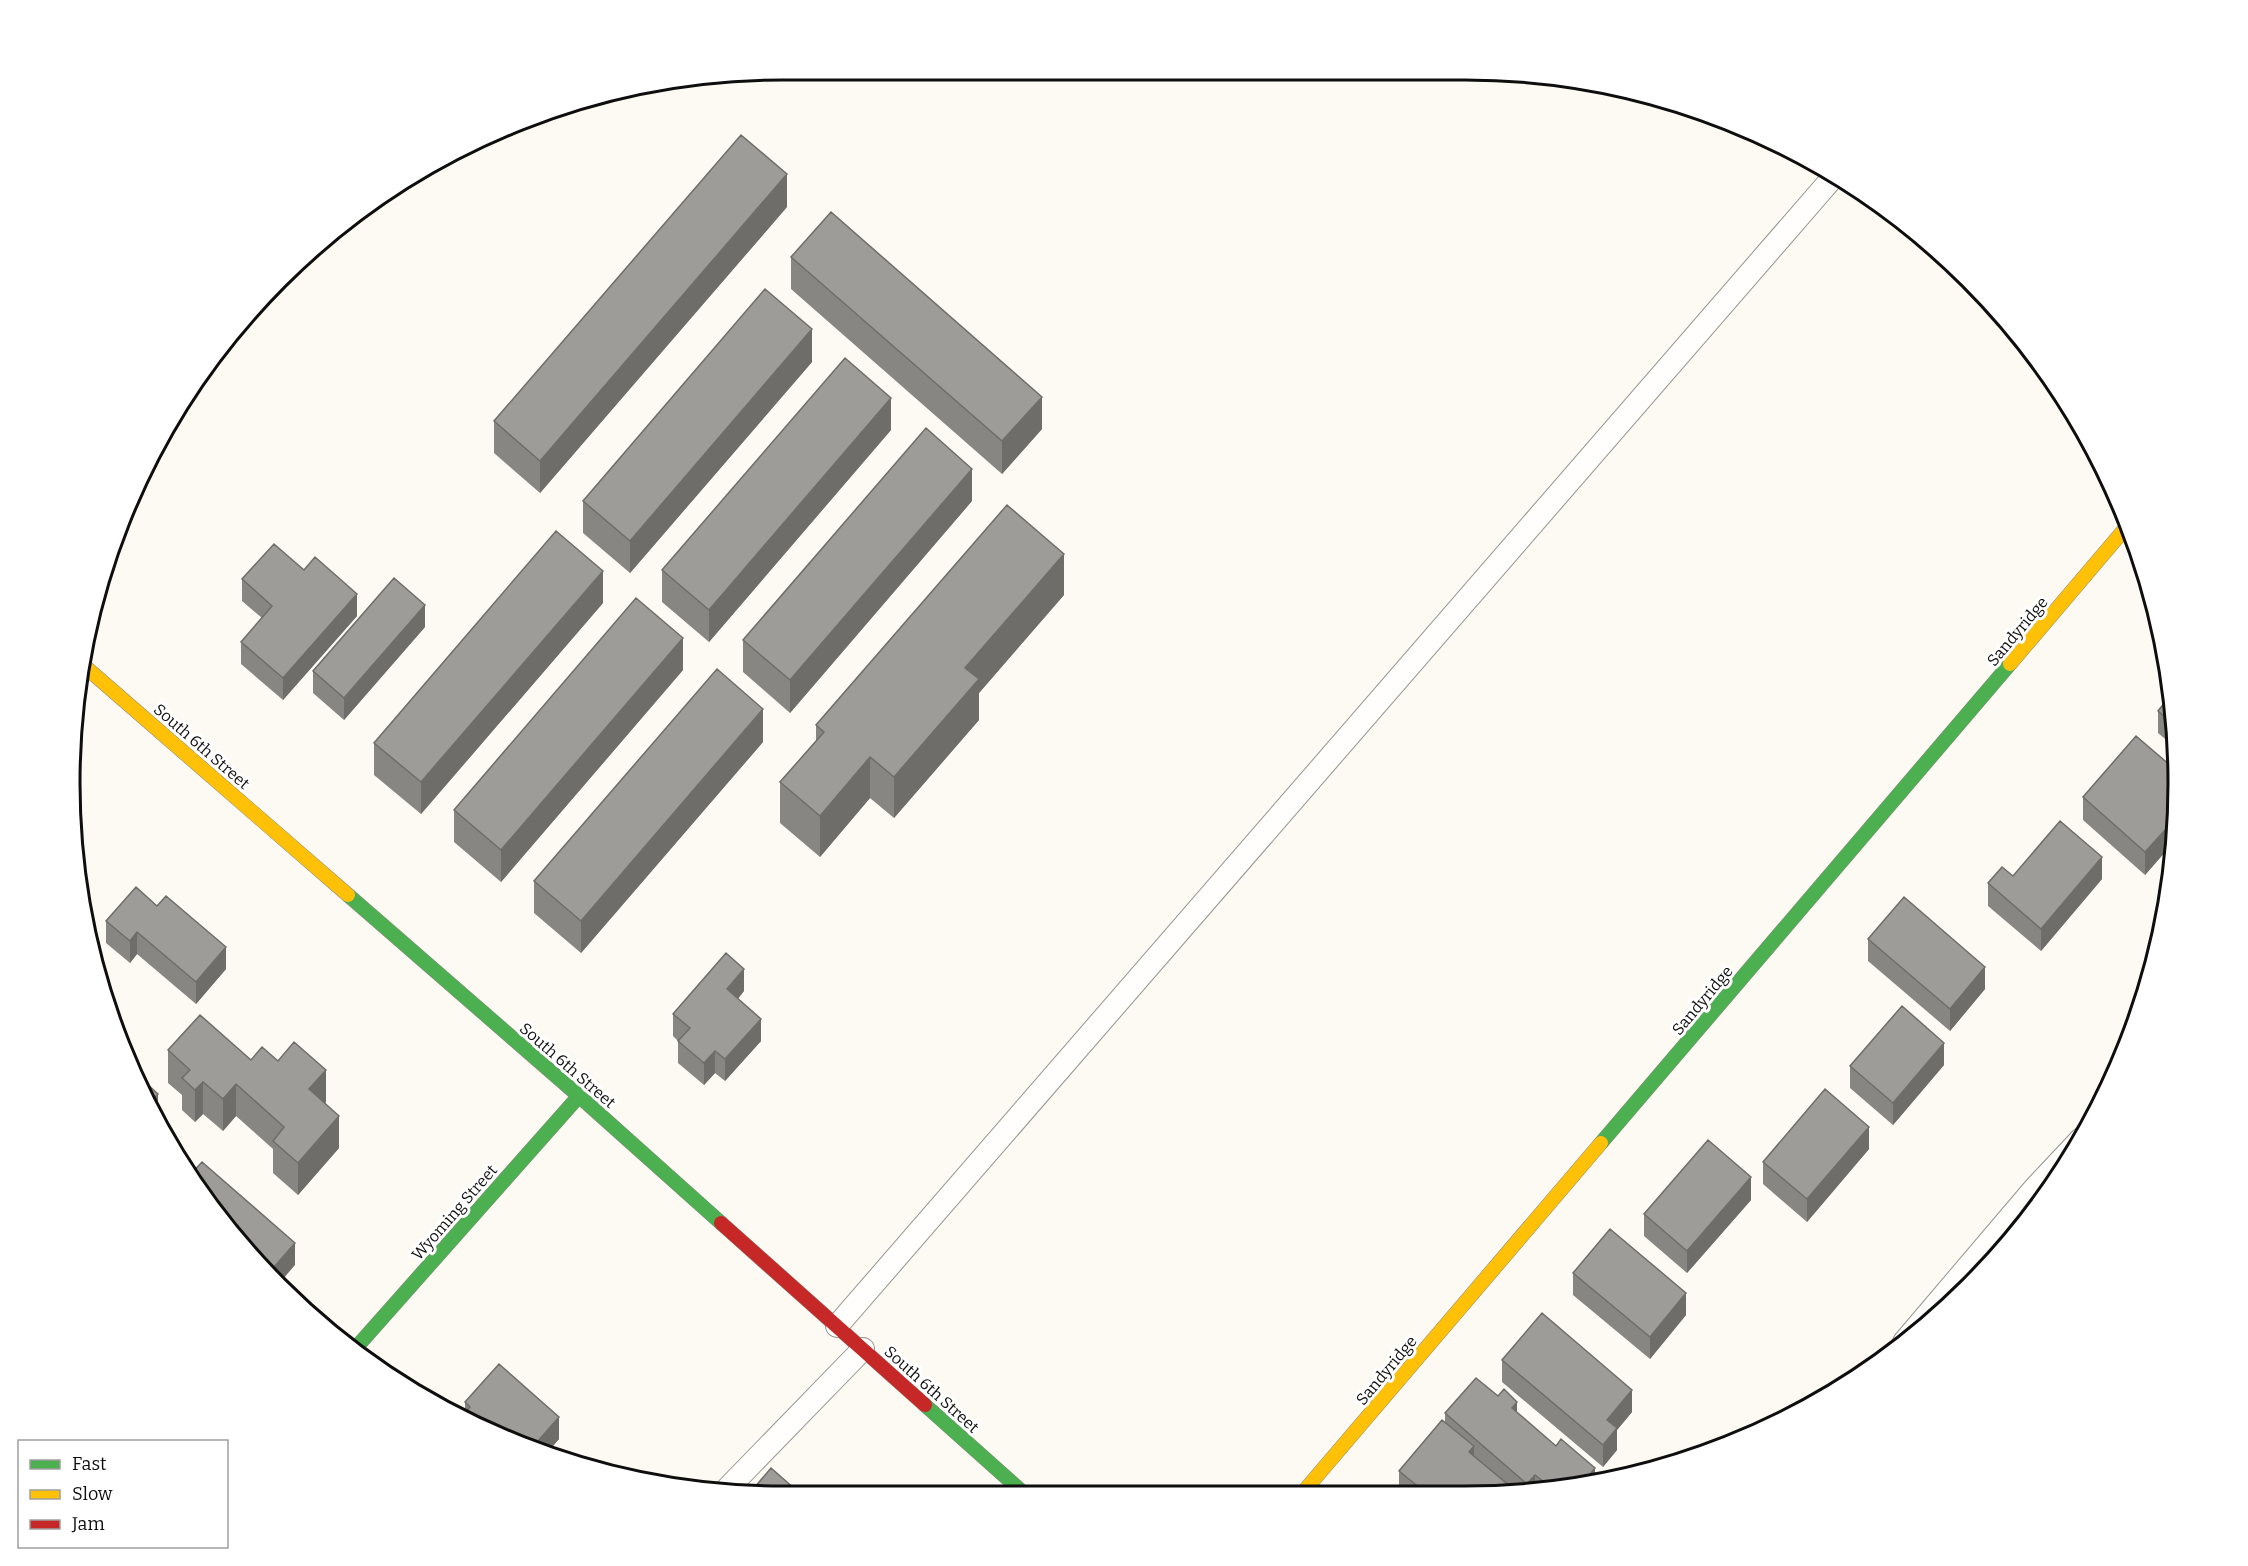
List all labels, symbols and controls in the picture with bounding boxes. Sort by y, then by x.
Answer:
street label: Sandyridge [1983,593,2052,670]
street label: South 6th Street [150,700,254,793]
street label: Sandyridge [1668,962,1737,1039]
street label: South 6th Street [516,1019,620,1112]
street label: Wyoming Street [408,1161,501,1264]
street label: Sandyridge [1352,1332,1421,1409]
street label: South 6th Street [880,1342,983,1437]
legend [18,1440,228,1548]
text: Fast [72,1453,107,1475]
text: Slow [72,1483,113,1505]
text: Jam [71,1513,105,1535]

